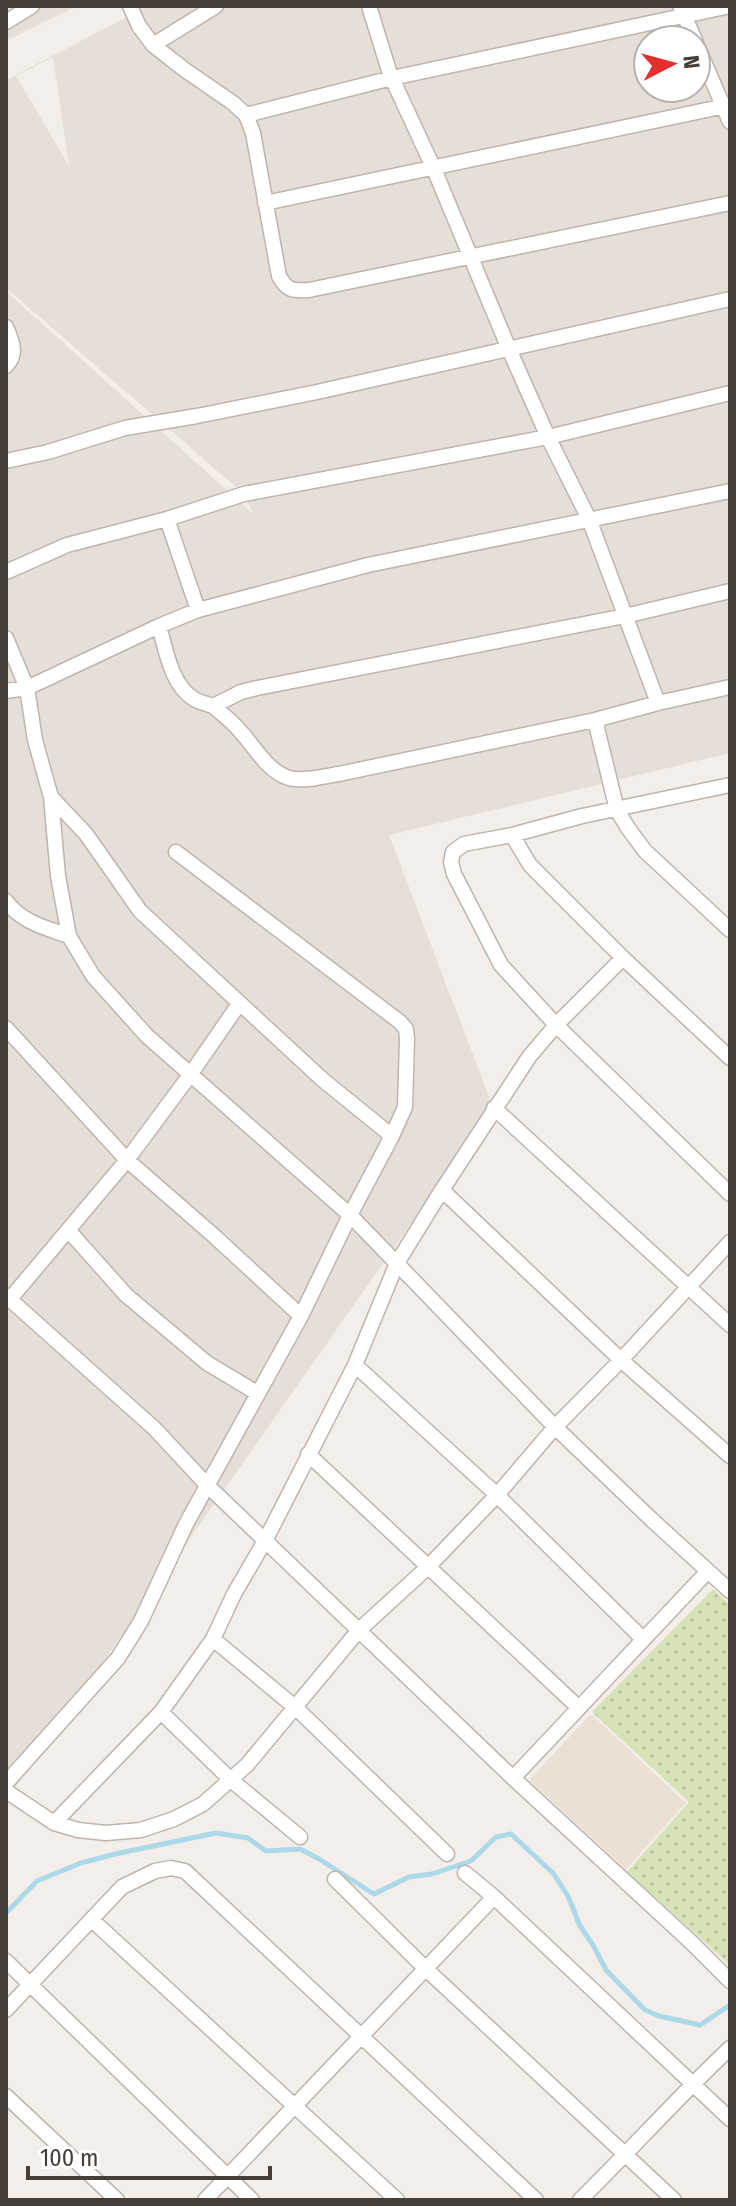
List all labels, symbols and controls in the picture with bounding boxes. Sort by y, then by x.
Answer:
north arrow [632,24,712,104]
text: N [677,54,706,70]
scale bar [28,2130,270,2180]
text: 100 m [40,2144,98,2172]

